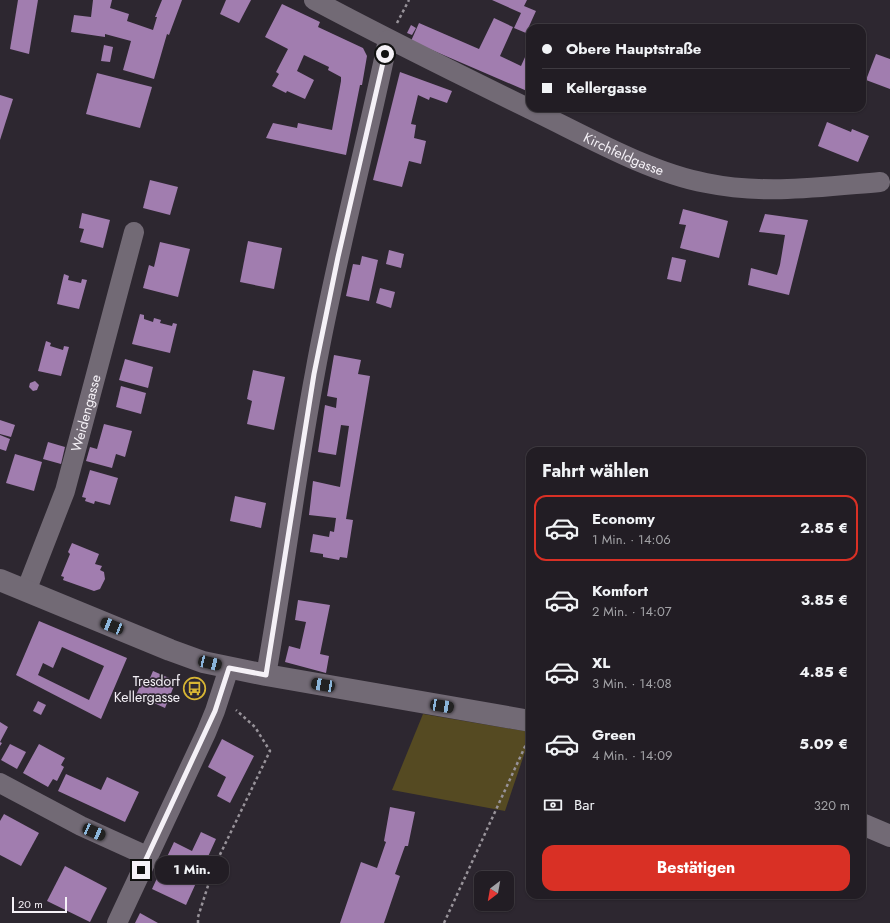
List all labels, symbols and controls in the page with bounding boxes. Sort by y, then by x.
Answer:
text: Obere Hauptstraße [566,38,701,60]
route start [376,45,394,63]
text: Kellergasse [566,77,647,99]
street label: Kirchfeldgasse [580,127,667,180]
street label: Weidengasse [66,372,106,454]
text: Fahrt wählen [542,458,649,484]
text: Economy [592,508,655,530]
icon: car [544,510,580,546]
text: 2.85 € [800,517,848,539]
text: 1 Min. · 14:06 [592,530,671,549]
text: Komfort [592,580,648,602]
icon: car [544,582,580,618]
text: 3.85 € [801,589,848,611]
text: 2 Min. · 14:07 [592,602,672,621]
car [99,616,125,636]
text: XL [592,652,610,674]
car [197,654,223,672]
icon: car [544,654,580,690]
text: 4.85 € [799,661,848,683]
place label: Tresdorf Kellergasse [114,671,181,707]
text: 3 Min. · 14:08 [592,674,672,693]
bus stop icon: Tresdorf Kellergasse [182,676,208,702]
car [310,677,336,693]
car [429,698,455,714]
text: Green [592,724,636,746]
icon: car [544,726,580,762]
text: 5.09 € [799,733,848,755]
text: 4 Min. · 14:09 [592,746,672,765]
icon: cash [542,794,564,816]
text: Bar [574,794,595,816]
text: 320 m [814,796,850,815]
car [81,822,107,842]
button: Bestätigen [542,845,850,891]
callout: 1 Min. [155,856,229,884]
text: 1 Min. [173,860,211,879]
route end [132,861,150,879]
north arrow [474,871,514,911]
map controls [474,871,514,911]
scale bar [12,895,67,914]
text: 20 m [18,896,43,912]

